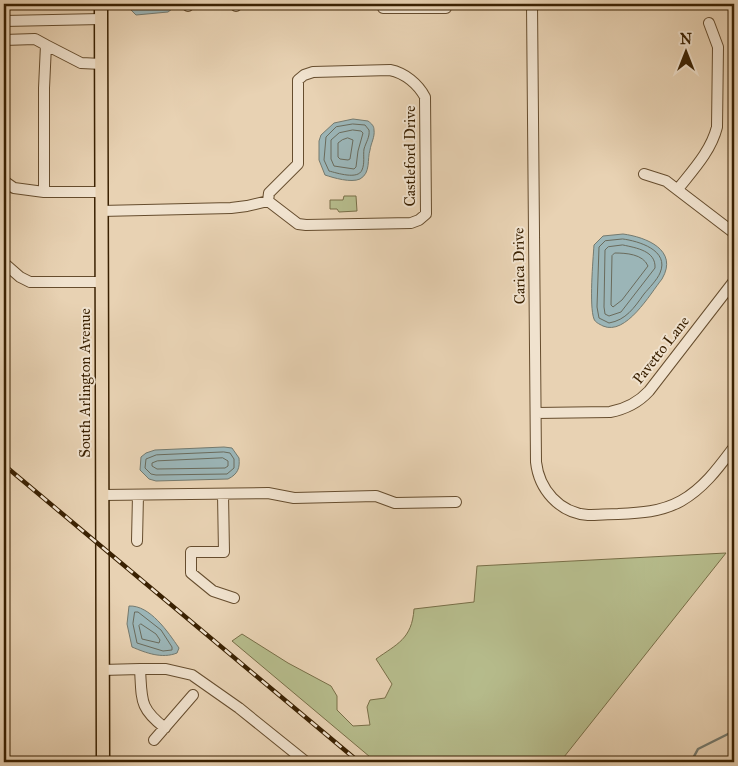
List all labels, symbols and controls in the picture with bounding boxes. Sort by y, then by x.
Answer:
north arrow [660,28,710,78]
text: N [680,31,692,48]
street label: Castleford Drive [401,105,419,207]
street label: Carica Drive [509,227,529,305]
street label: South Arlington Avenue [76,308,94,458]
street label: Pavetto Lane [629,313,693,387]

